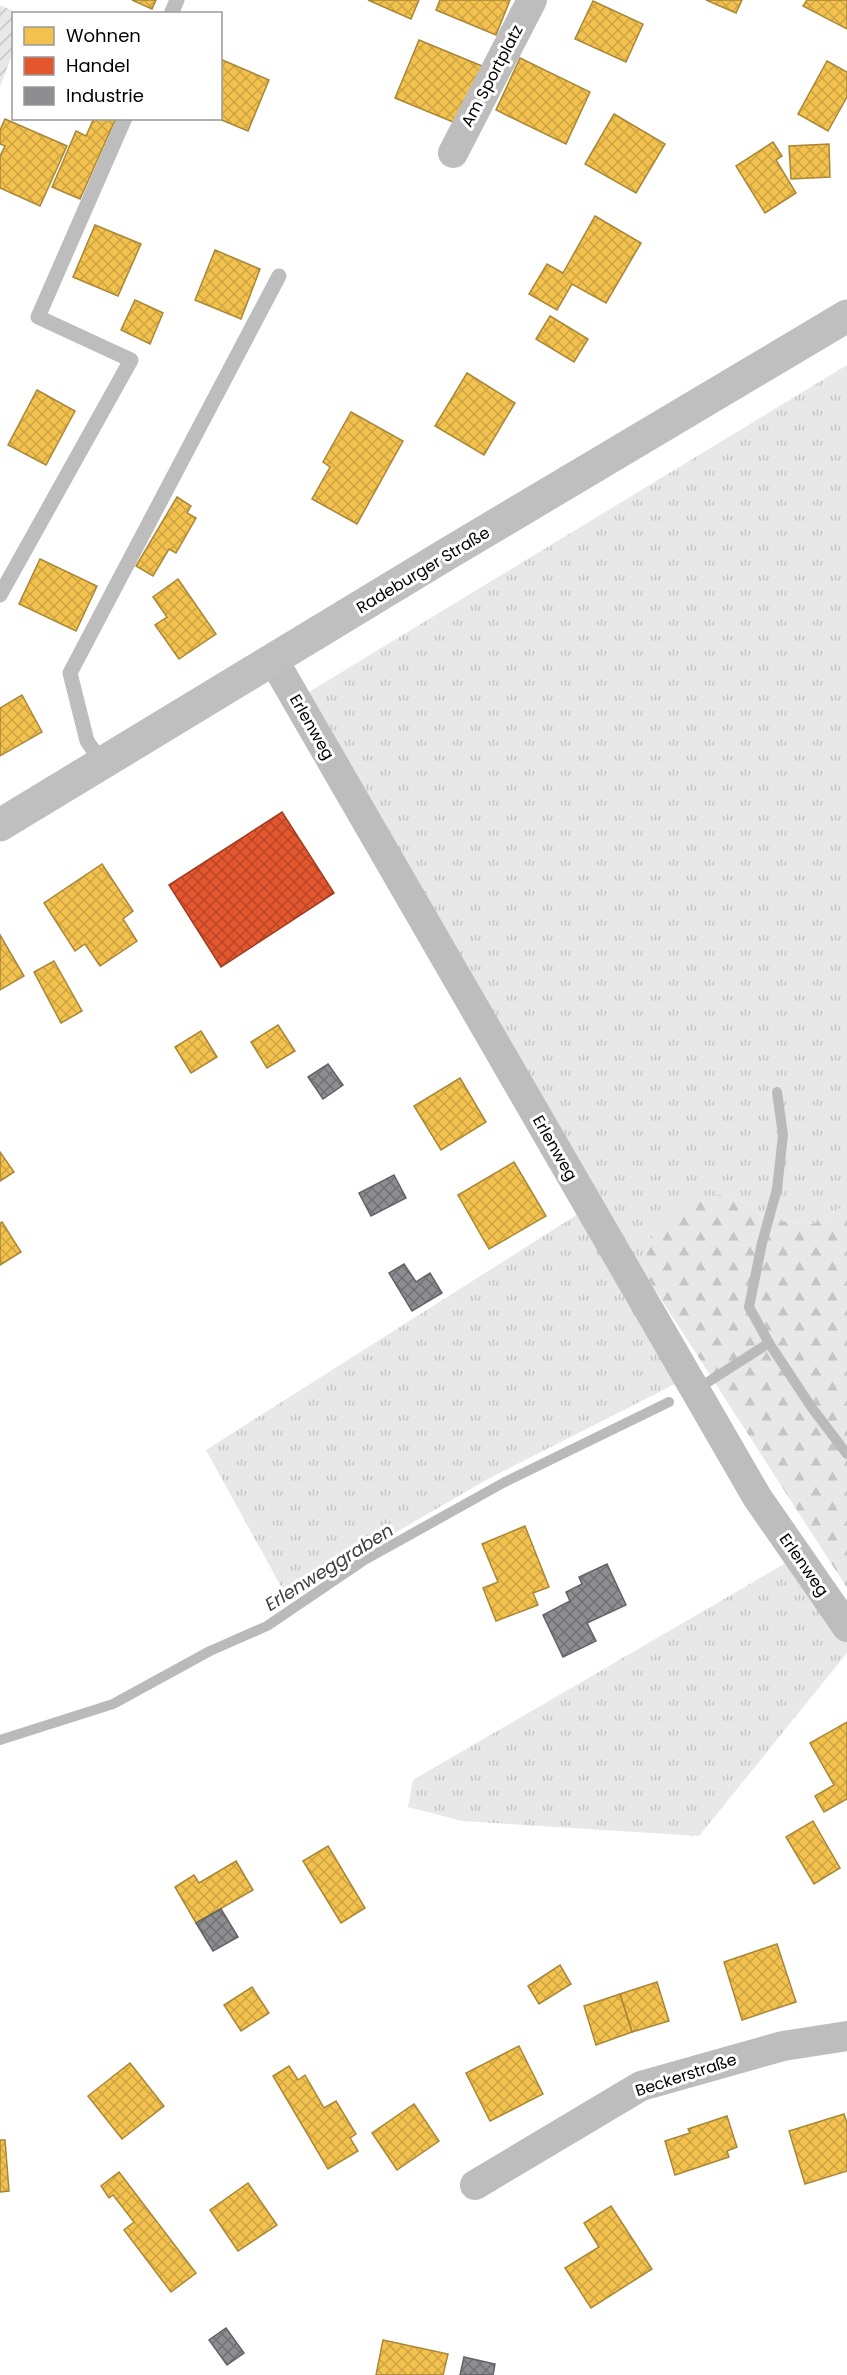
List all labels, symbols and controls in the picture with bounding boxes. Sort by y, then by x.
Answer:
legend [12,12,222,120]
street label: Am Sportplatz [455,21,529,131]
text: Wohnen [66,23,141,48]
text: Handel [66,53,130,78]
text: Industrie [66,83,144,108]
street label: Radeburger Straße [352,521,494,619]
street label: Erlenweg [284,690,340,764]
street label: Erlenweg [527,1111,583,1185]
water label: Erlenweggraben [260,1517,398,1617]
street label: Erlenweg [774,1529,834,1601]
street label: Beckerstraße [632,2048,740,2102]

